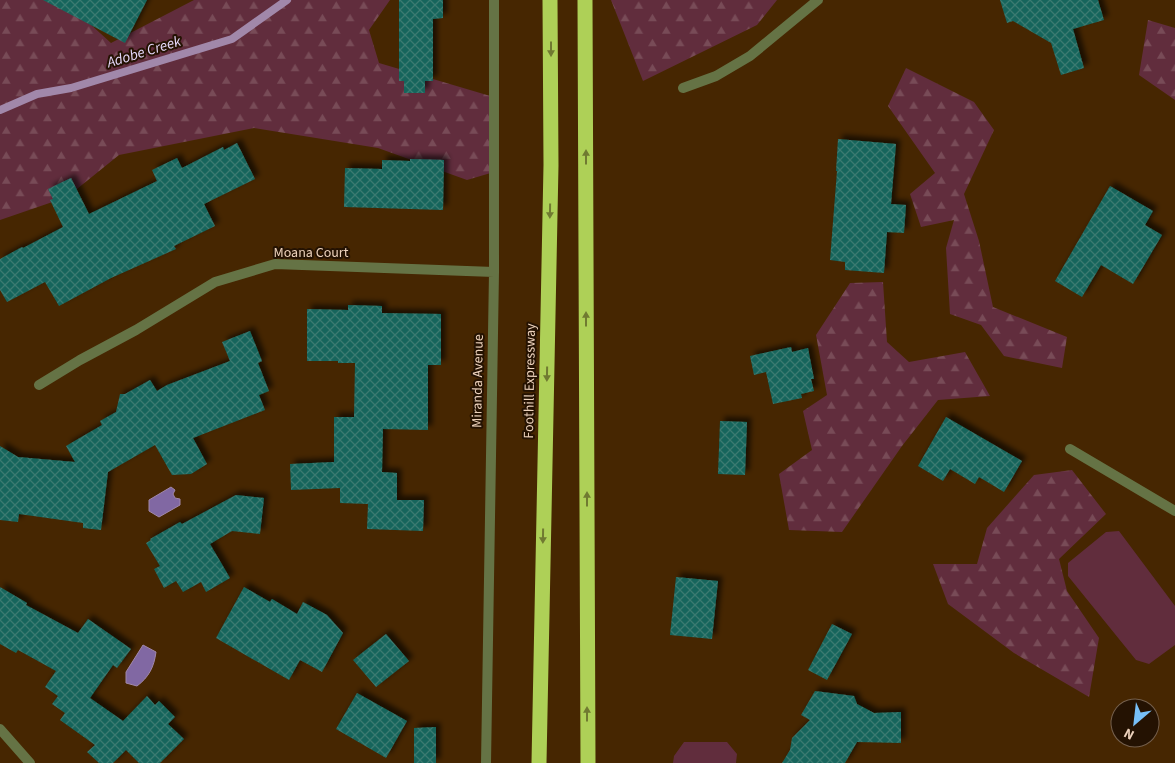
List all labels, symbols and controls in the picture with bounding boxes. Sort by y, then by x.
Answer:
water label: Adobe Creek [103,31,184,74]
one-way arrow [547,41,555,57]
one-way arrow [582,149,590,165]
one-way arrow [546,203,554,219]
street label: Moana Court [274,243,349,263]
one-way arrow [582,311,590,327]
street label: Foothill Expressway [519,323,541,439]
street label: Miranda Avenue [467,334,489,428]
one-way arrow [542,366,550,382]
one-way arrow [583,491,591,507]
one-way arrow [539,528,547,544]
north arrow [1110,698,1160,748]
one-way arrow [583,706,591,722]
text: N [1121,723,1138,745]

